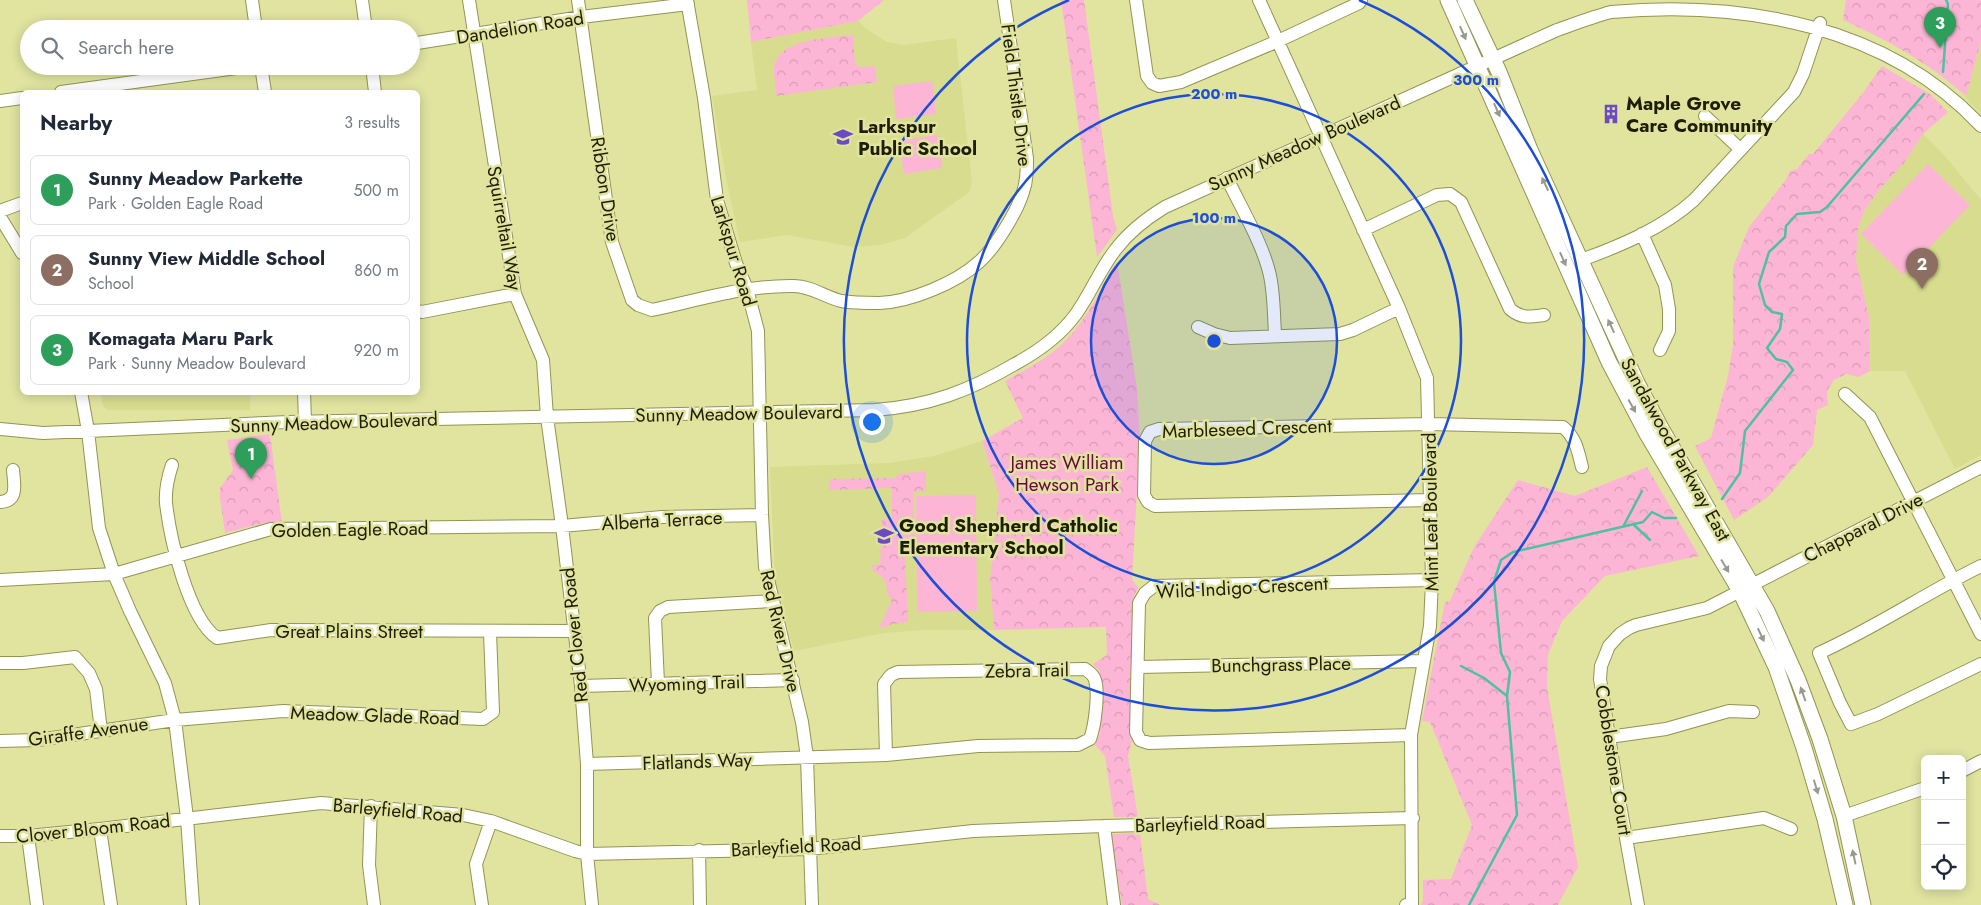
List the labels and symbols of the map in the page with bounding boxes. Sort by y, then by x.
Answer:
street label: Dandelion Road [454,4,586,51]
pin: 3 [1924,7,1956,48]
street label: Field Thistle Drive [994,22,1039,168]
one-way arrow [1459,26,1467,40]
text: 300 m [1453,69,1499,91]
text: 200 m [1191,83,1237,105]
street label: Sunny Meadow Boulevard [1204,89,1405,198]
place label: Maple Grove Care Community [1626,90,1773,139]
one-way arrow [1493,103,1501,117]
building icon: Maple Grove Care Community [1600,103,1622,125]
place label: Larkspur Public School [858,113,977,162]
school or university icon: Larkspur Public School [832,126,854,148]
street label: Ribbon Drive [584,135,627,244]
street label: Squirreltail Way [480,164,529,293]
one-way arrow [1541,177,1549,191]
street label: Larkspur Road [704,193,763,310]
text: 100 m [1192,207,1236,229]
pin: 2 [1906,248,1938,289]
one-way arrow [1559,252,1567,266]
one-way arrow [1607,319,1615,333]
centre of rings [1205,332,1223,350]
street label: Sandalwood Parkway East [1614,353,1737,546]
street label: Sunny Meadow Boulevard [635,398,843,429]
one-way arrow [1627,399,1636,412]
street label: Sunny Meadow Boulevard [230,405,438,440]
your location [859,409,885,435]
street label: Marbleseed Crescent [1162,412,1333,445]
street label: Mint Leaf Boulevard [1416,432,1445,592]
pin: 1 [235,438,267,479]
park label: James William Hewson Park [1007,449,1124,498]
street label: Chapparal Drive [1799,486,1928,569]
street label: Alberta Terrace [601,504,723,537]
place label: Good Shepherd Catholic Elementary School [899,512,1118,561]
street label: Golden Eagle Road [271,515,429,544]
school or university icon: Good Shepherd Catholic Elementary School [873,525,895,547]
one-way arrow [1721,559,1729,574]
street label: Red Clover Road [554,566,595,704]
street label: Red River Drive [753,567,808,695]
street label: Wild Indigo Crescent [1155,569,1329,605]
street label: Great Plains Street [275,618,423,645]
one-way arrow [1757,628,1765,642]
street label: Bunchgrass Place [1211,650,1351,679]
street label: Zebra Trail [985,656,1069,685]
street label: Wyoming Trail [629,668,745,699]
street label: Cobblestone Court [1588,683,1639,838]
one-way arrow [1799,686,1807,701]
street label: Meadow Glade Road [290,699,460,732]
street label: Giraffe Avenue [26,710,150,753]
street label: Flatlands Way [642,746,753,777]
one-way arrow [1812,780,1820,795]
street label: Barleyfield Road [332,791,464,830]
street label: Clover Bloom Road [15,807,171,850]
street label: Barleyfield Road [1134,808,1266,839]
street label: Barleyfield Road [730,830,862,863]
one-way arrow [1849,849,1857,865]

